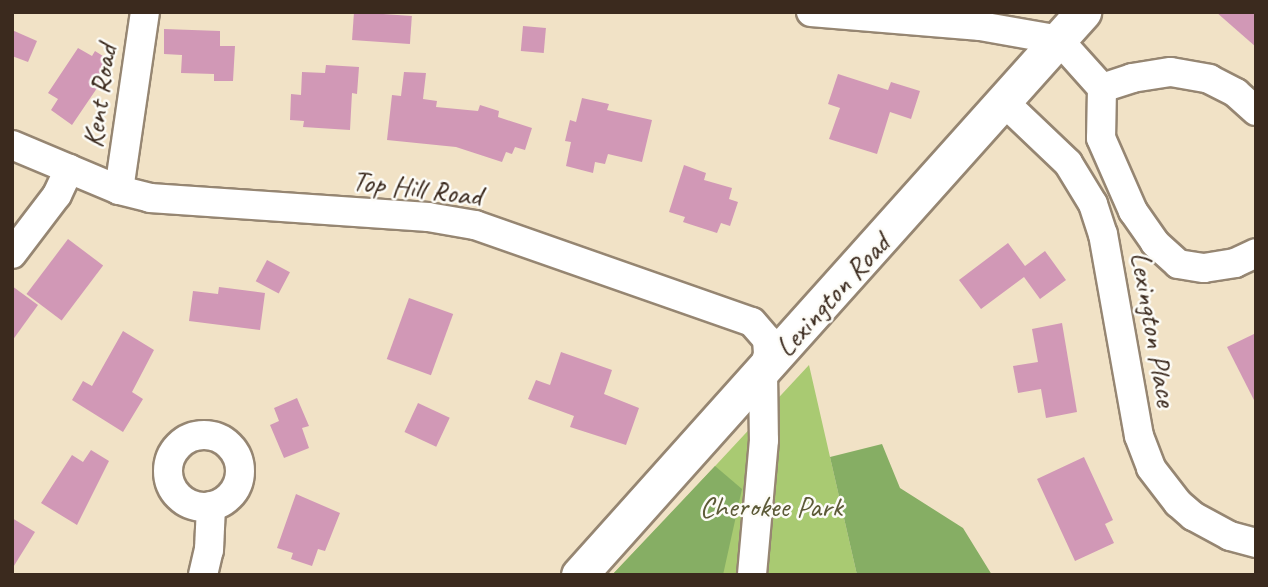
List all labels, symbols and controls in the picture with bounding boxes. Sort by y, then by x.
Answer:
street label: Kent Road [74,42,124,150]
street label: Top Hill Road [350,162,484,214]
street label: Lexington Road [767,226,897,364]
street label: Lexington Place [1123,249,1185,409]
park label: Cherokee Park [699,488,843,524]

